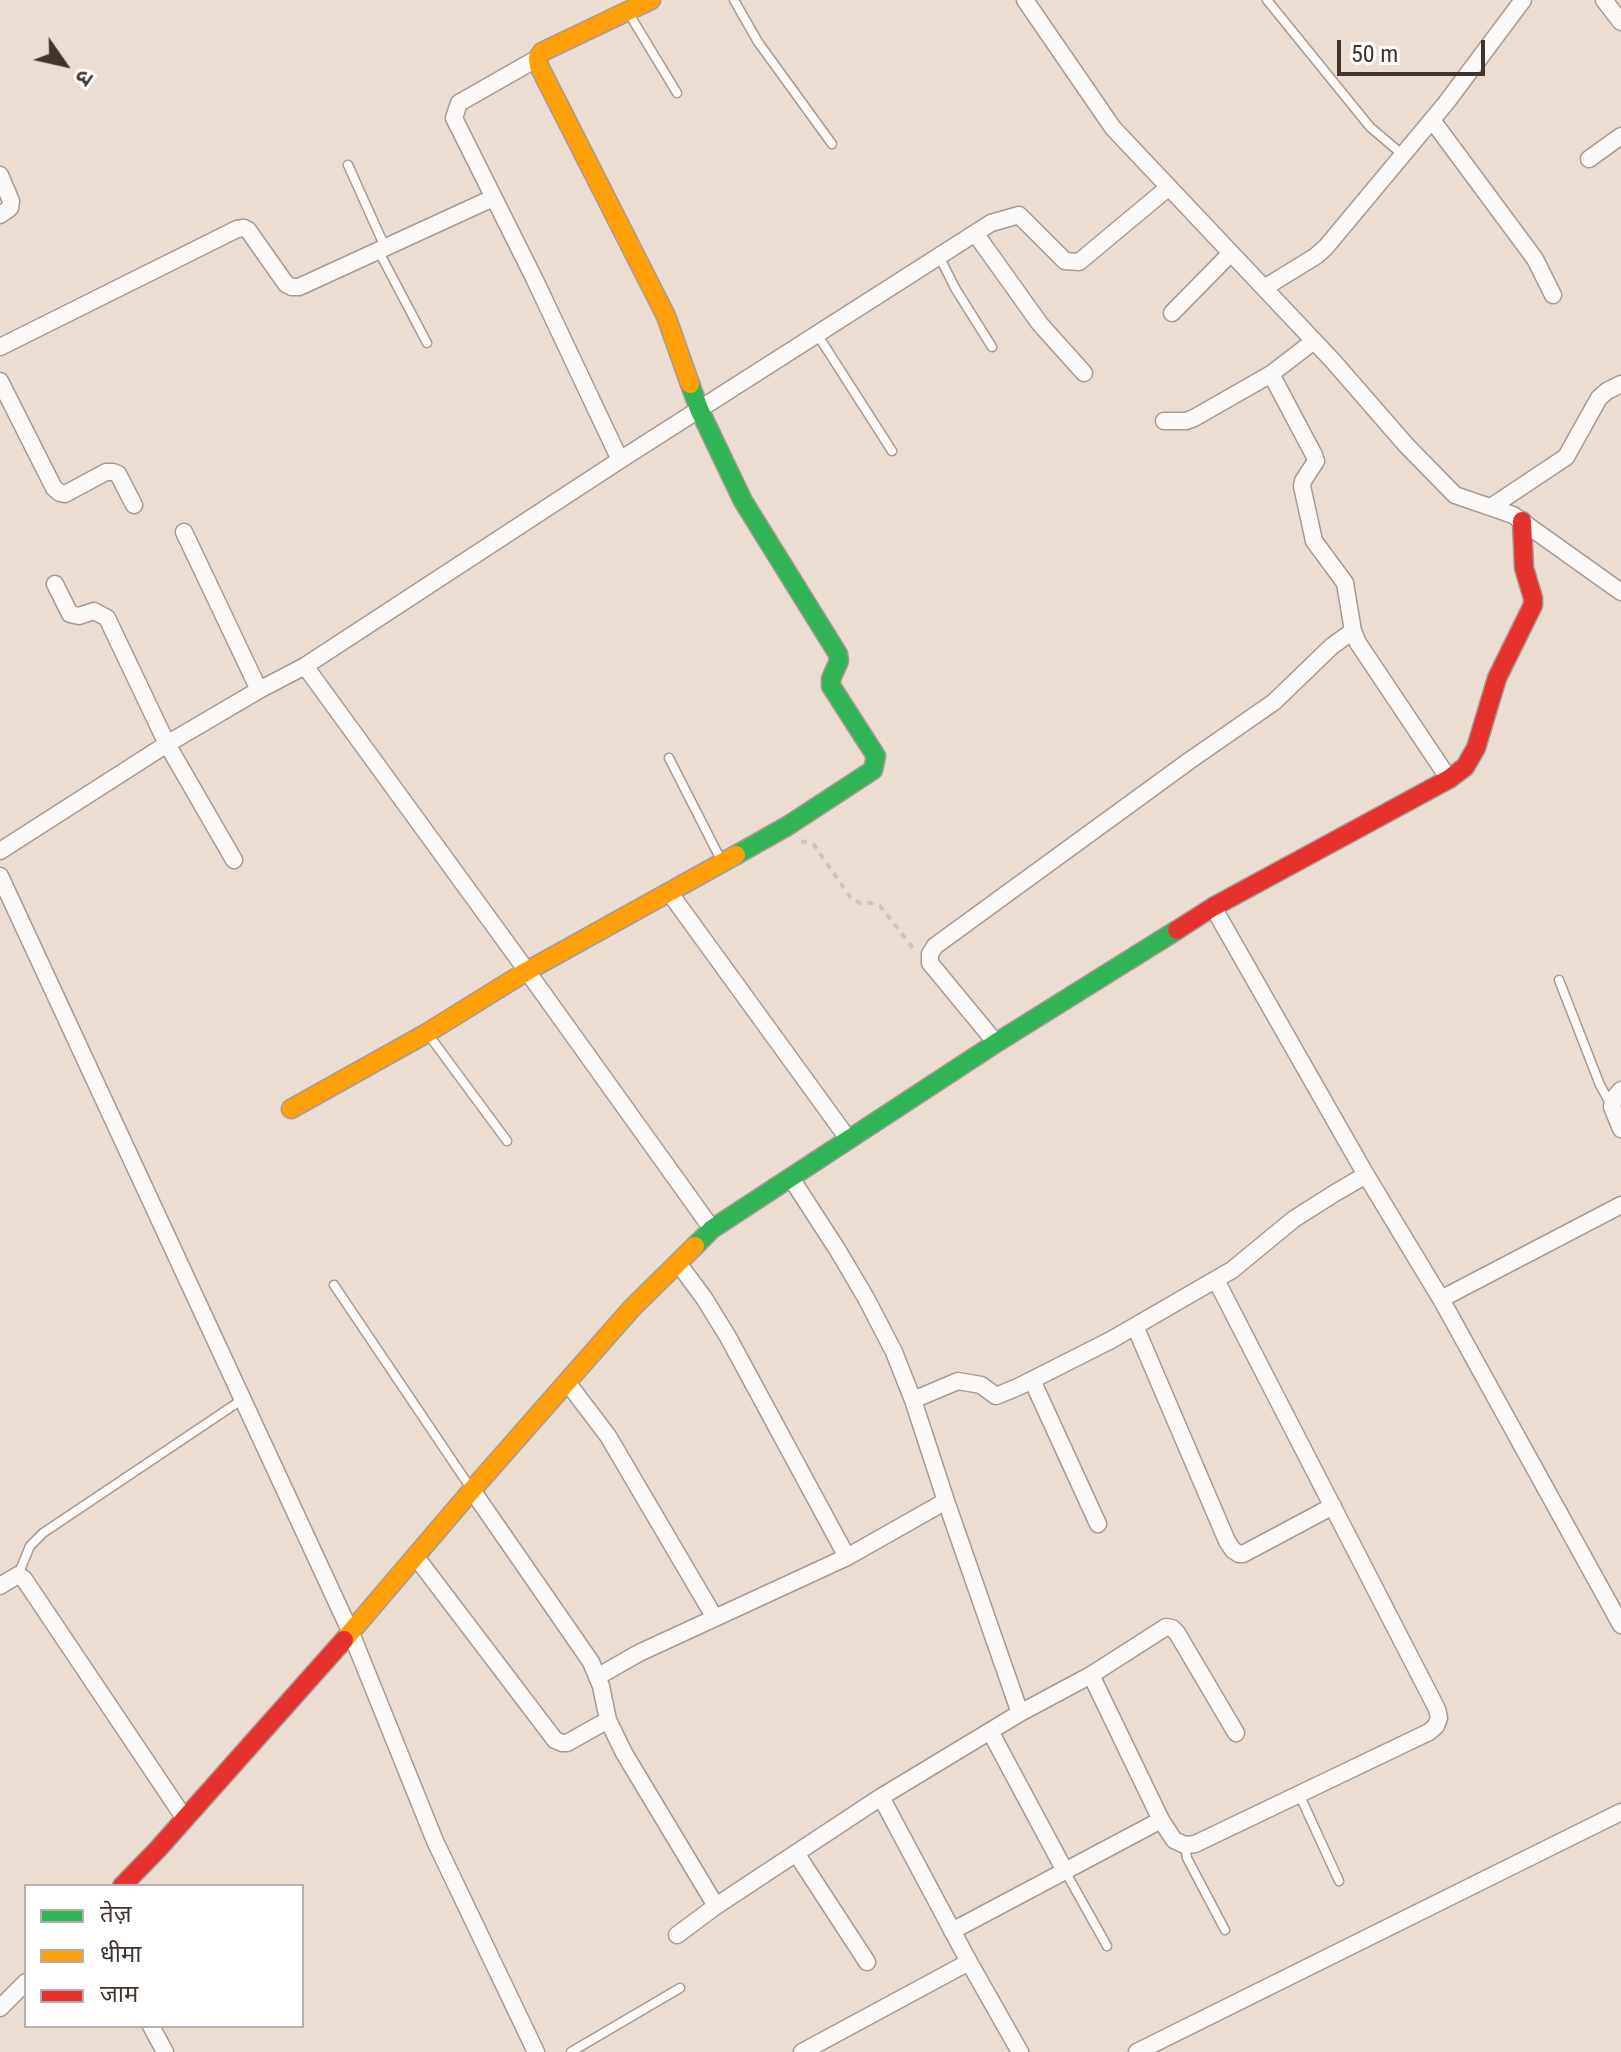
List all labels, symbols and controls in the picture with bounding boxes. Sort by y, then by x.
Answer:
north arrow [24,24,104,104]
scale bar [1341,24,1489,74]
text: 50 m [1351,40,1398,68]
text: उ [70,65,98,90]
legend [24,1884,304,2028]
text: तेज़ [100,1900,132,1928]
text: धीमा [100,1940,142,1968]
text: जाम [100,1980,138,2008]

